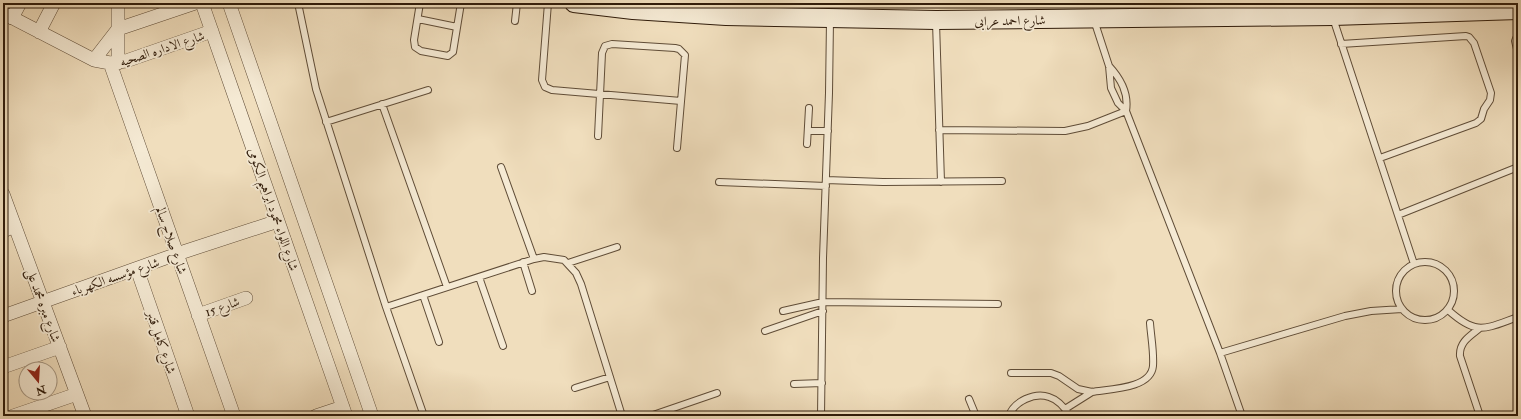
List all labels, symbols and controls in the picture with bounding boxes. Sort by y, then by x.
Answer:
street label: شارع احمد عرابى [974,12,1046,33]
street label: شارع الاداره الصحيه [118,28,208,73]
street label: شارع اللواء محمود ابراهيم الكومى [240,146,302,275]
street label: شارع صلاح سالم [149,204,190,277]
street label: شارع مؤسسه الكهرباء [69,254,162,302]
street label: شارع مبره محمد على [20,266,64,345]
street label: شارع 15 [203,294,243,323]
street label: شارع كامل قنبر [139,307,179,377]
north arrow [18,361,58,401]
text: N [33,382,49,398]

